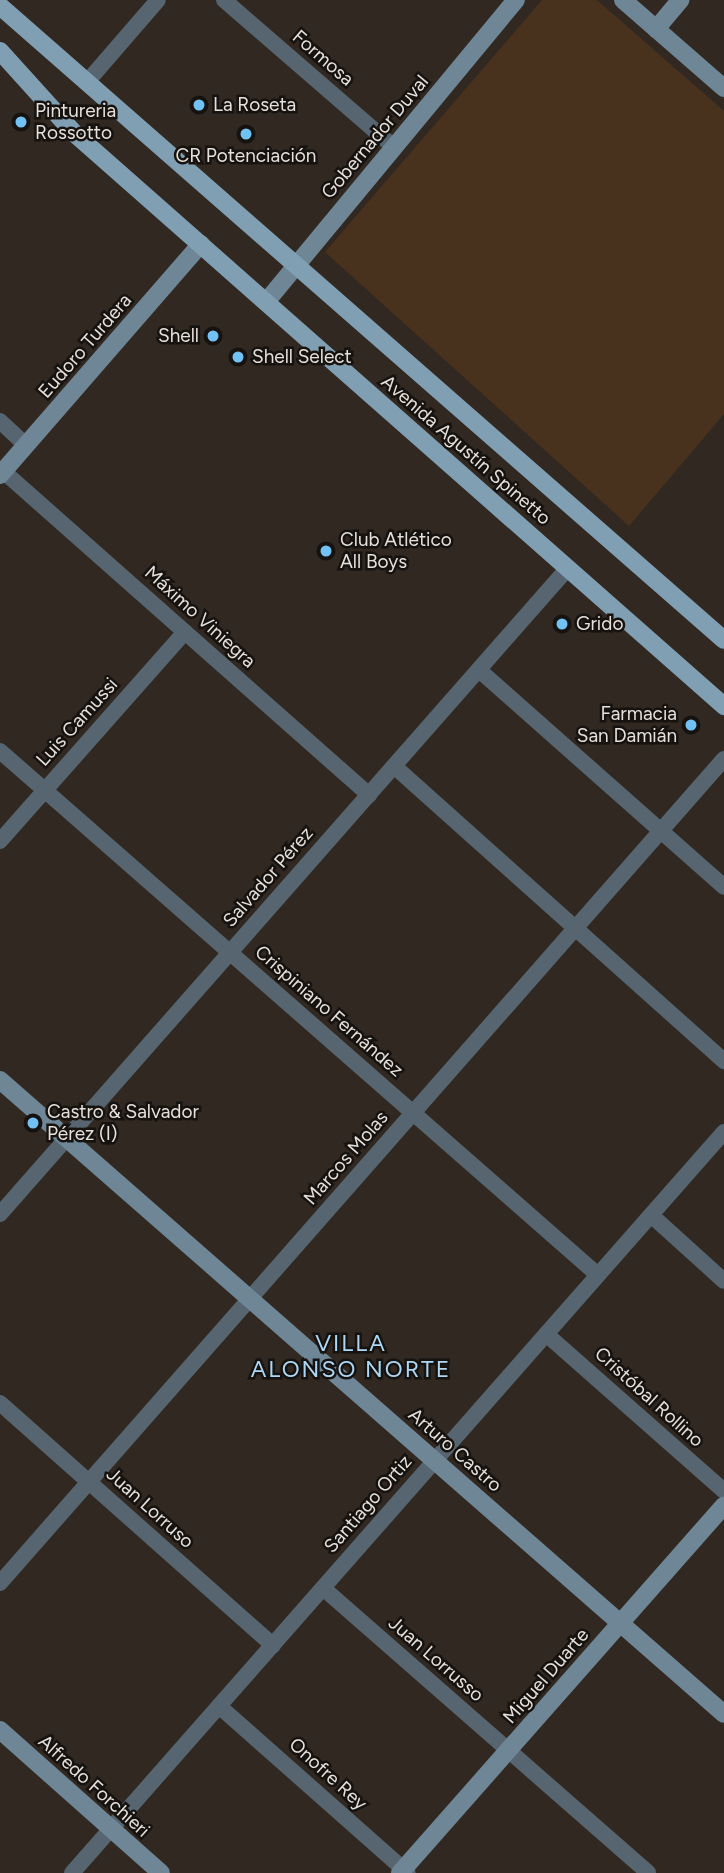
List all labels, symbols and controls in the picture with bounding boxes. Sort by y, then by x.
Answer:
street label: Formosa [288,25,358,91]
street label: Gobernador Duval [317,71,433,203]
place label: La Roseta [213,94,296,116]
marker: La Roseta [191,97,207,113]
place label: Pintureria Rossotto [35,100,116,144]
marker: Pintureria Rossotto [13,114,29,130]
marker: CR Potenciación [238,126,254,142]
place label: CR Potenciación [176,145,316,167]
street label: Eudoro Turdera [34,289,136,403]
place label: Shell [158,325,199,347]
marker: Shell [205,328,221,344]
place label: Shell Select [252,346,352,368]
marker: Shell Select [230,349,246,365]
street label: Avenida Agustín Spinetto [377,370,555,530]
place label: Club Atlético All Boys [340,529,452,573]
marker: Club Atlético All Boys [318,543,334,559]
street label: Máximo Viniegra [140,561,260,673]
place label: Grido [576,613,623,635]
marker: Grido [554,616,570,632]
street label: Luis Camussi [31,673,123,771]
place label: Farmacia San Damián [577,703,677,747]
marker: Farmacia San Damián [683,717,699,733]
street label: Salvador Pérez [218,822,318,932]
street label: Crispiniano Fernández [250,940,408,1082]
place label: Castro & Salvador Pérez (I) [47,1101,199,1145]
street label: Marcos Molas [299,1106,393,1210]
marker: Castro & Salvador Pérez (I) [25,1115,41,1131]
district label: VILLA ALONSO NORTE [252,1329,450,1383]
street label: Cristóbal Rollino [590,1342,708,1452]
street label: Arturo Castro [404,1403,506,1497]
street label: Santiago Ortiz [319,1450,417,1558]
street label: Juan Lorruso [102,1463,198,1553]
street label: Juan Lorrusso [384,1612,488,1706]
street label: Miguel Duarte [498,1624,594,1728]
street label: Alfredo Forchieri [34,1730,154,1842]
street label: Onofre Rey [284,1733,372,1815]

